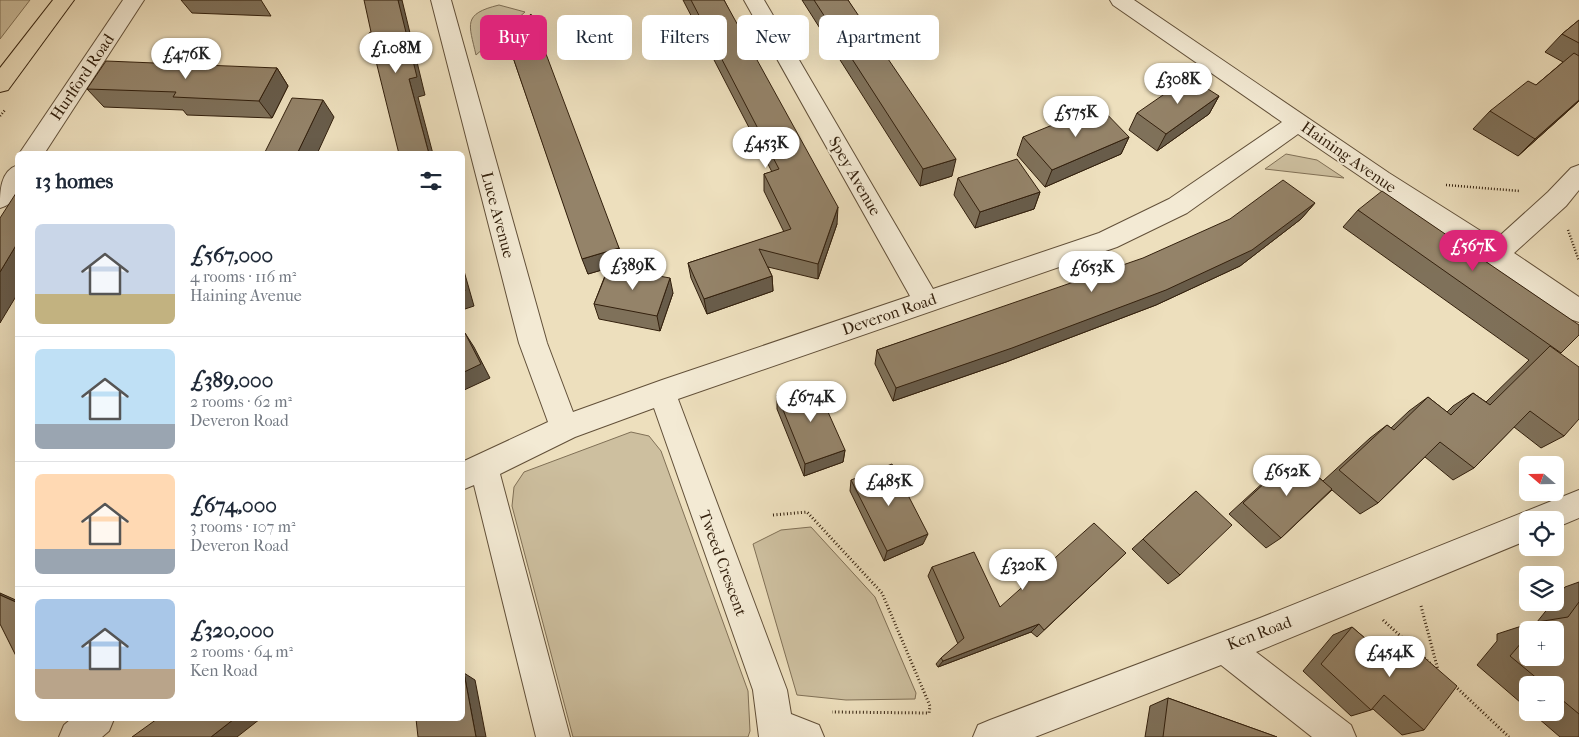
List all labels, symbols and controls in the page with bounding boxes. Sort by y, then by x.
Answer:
chip: Buy [480,15,547,60]
chip: Rent [557,15,632,60]
chip: Filters [642,15,727,60]
chip: New [737,15,809,60]
chip: Apartment [819,15,939,60]
street label: Hurlford Road [46,30,118,124]
pin: £1.08M [355,32,437,74]
pin: £476K [151,38,221,80]
text: £1.08M [371,38,421,57]
text: £476K [162,44,210,63]
pin: £308K [1143,62,1213,105]
text: £308K [1155,69,1201,88]
pin: £575K [1041,96,1111,138]
text: £575K [1054,102,1098,121]
street label: Haining Avenue [1298,117,1400,197]
pin: £453K [731,126,801,169]
text: £453K [744,133,788,152]
street label: Spey Avenue [825,133,885,219]
icon: filters [417,167,445,195]
text: 13 homes [35,169,113,193]
street label: Luce Avenue [477,170,519,260]
pin: £567K [1438,230,1508,272]
text: £567K [1450,236,1496,255]
text: £567,000 [190,243,273,267]
icon: home [75,244,135,304]
pin: £389K [598,248,668,291]
pin: £653K [1057,250,1127,293]
text: £389K [610,255,656,274]
text: £653K [1070,257,1114,276]
text: 4 rooms · 116 m² [190,267,296,286]
text: Haining Avenue [190,286,302,305]
street label: Deveron Road [839,289,939,339]
text: £389,000 [190,368,273,392]
icon: home [75,369,135,429]
pin: £674K [776,380,846,423]
text: £674K [787,387,835,406]
text: 2 rooms · 62 m² [190,392,292,411]
text: Deveron Road [190,411,289,430]
pin: £652K [1252,454,1322,497]
north arrow [1519,456,1564,501]
map controls [1519,456,1564,721]
text: £652K [1264,461,1310,480]
pin: £485K [854,464,924,507]
text: £485K [866,471,912,490]
text: £674,000 [190,493,277,517]
icon: home [75,494,135,554]
street label: Tweed Crescent [695,508,751,619]
button: locate [1519,511,1564,556]
text: 3 rooms · 107 m² [190,517,296,536]
text: Deveron Road [190,536,289,555]
pin: £320K [988,548,1058,591]
text: £320K [1000,555,1046,574]
button: layers [1519,566,1564,611]
street label: Ken Road [1224,612,1294,654]
text: £320,000 [190,618,274,642]
icon: home [75,619,135,679]
button: + [1519,621,1564,666]
pin: £454K [1355,636,1425,678]
text: 2 rooms · 64 m² [190,642,293,661]
text: £454K [1366,642,1414,661]
text: Ken Road [190,661,258,680]
button: − [1519,676,1564,721]

